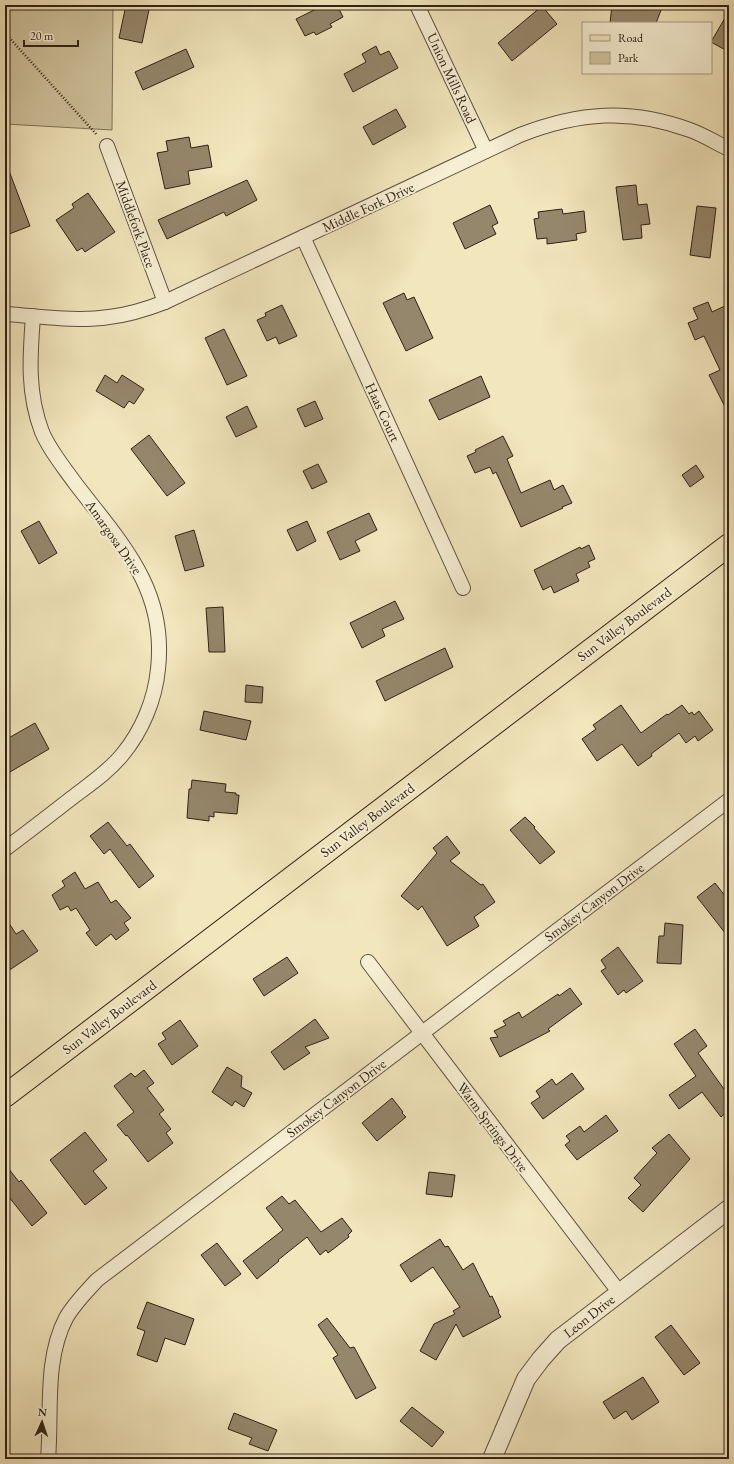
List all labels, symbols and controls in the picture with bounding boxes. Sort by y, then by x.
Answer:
scale bar [24,22,78,48]
legend [582,22,712,74]
text: 20 m [30,28,54,44]
street label: Union Mills Road [423,30,481,127]
text: Road [618,30,644,46]
text: Park [618,50,639,66]
street label: Middlefork Place [112,178,160,271]
street label: Middle Fork Drive [319,178,417,236]
street label: Haas Court [361,380,405,445]
street label: Amargosa Drive [81,496,147,578]
street label: Sun Valley Boulevard [573,582,675,665]
street label: Sun Valley Boulevard [316,778,418,861]
street label: Smokey Canyon Drive [541,858,648,945]
street label: Sun Valley Boulevard [58,975,160,1058]
street label: Smokey Canyon Drive [283,1054,390,1141]
street label: Warm Springs Drive [453,1078,533,1176]
street label: Leon Drive [560,1290,619,1342]
north arrow [22,1402,62,1442]
text: N [38,1405,47,1419]

